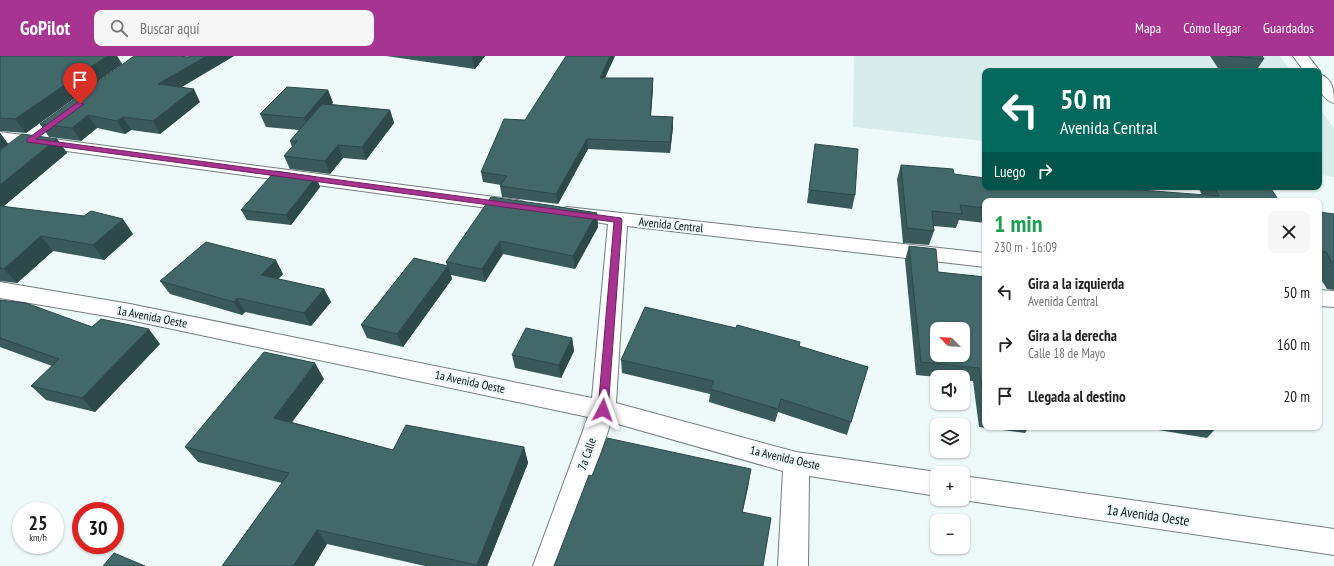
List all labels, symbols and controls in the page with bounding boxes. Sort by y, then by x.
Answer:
search box [94,10,374,46]
text: GoPilot [20,16,70,40]
icon: search [108,17,130,39]
text: Buscar aquí [140,19,199,38]
text: Mapa [1135,19,1161,37]
text: Cómo llegar [1183,19,1241,37]
text: Guardados [1263,19,1314,37]
pin [63,63,97,104]
icon: arrive [69,69,91,91]
text: 50 m [1060,80,1111,117]
icon: left [994,84,1046,136]
text: Avenida Central [1060,116,1157,139]
icon: right [1034,160,1056,182]
text: Luego [994,162,1026,181]
text: 1 min [994,208,1042,239]
button: close [1268,211,1310,253]
street label: Avenida Central [638,214,704,235]
text: 230 m · 16:09 [994,239,1057,256]
text: Gira a la izquierda [1028,274,1124,293]
icon: left [994,281,1016,303]
text: 50 m [1284,283,1310,302]
text: Avenida Central [1028,293,1098,310]
street label: 1a Avenida Oeste [116,302,189,331]
north arrow [930,322,970,362]
map controls [930,322,970,554]
text: Gira a la derecha [1028,326,1117,345]
icon: right [994,333,1016,355]
text: 160 m [1277,335,1310,354]
text: Calle 18 de Mayo [1028,345,1105,362]
street label: 1a Avenida Oeste [434,367,507,396]
button: sound [930,370,970,410]
icon: arrive [994,385,1016,407]
text: Llegada al destino [1028,387,1126,406]
text: 20 m [1284,387,1310,406]
position arrow [582,389,624,431]
button: layers [930,418,970,458]
street label: 7a Calle [574,436,599,472]
street label: 1a Avenida Oeste [749,442,822,473]
button: + [930,466,970,506]
street label: 1a Avenida Oeste [1105,500,1191,530]
speed limit sign: 30 [72,502,124,554]
text: 25 [28,510,48,536]
button: − [930,514,970,554]
text: km/h [29,531,47,544]

